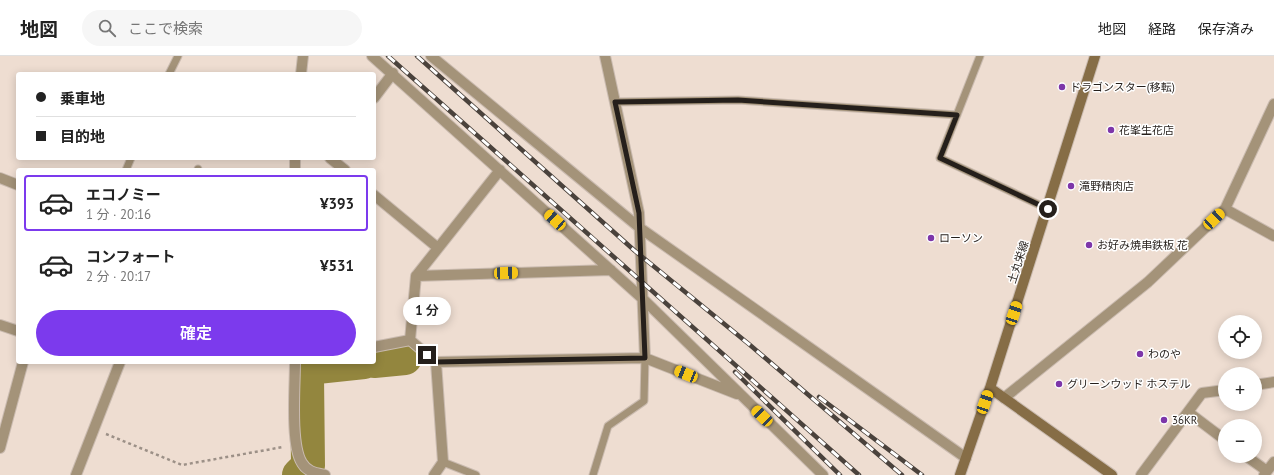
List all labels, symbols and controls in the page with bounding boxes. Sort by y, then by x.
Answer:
search box [82,10,362,46]
text: 地図 [20,17,58,41]
icon: search [96,17,118,39]
text: ここで検索 [128,19,203,38]
text: 地図 [1098,20,1126,38]
text: 経路 [1148,20,1176,38]
text: 保存済み [1198,20,1254,38]
place label: ドラゴンスター(移転) [1070,80,1175,94]
marker: ドラゴンスター(移転) [1057,82,1067,92]
text: 乗車地 [60,89,105,108]
place label: 花峯生花店 [1119,123,1174,137]
marker: 花峯生花店 [1106,125,1116,135]
text: 目的地 [60,127,105,146]
place label: 滝野精肉店 [1079,179,1134,193]
marker: 滝野精肉店 [1066,181,1076,191]
icon: car [38,185,74,221]
text: エコノミー [86,185,161,204]
text: ¥393 [320,194,354,213]
route start [1039,200,1057,218]
text: 1 分 · 20:16 [86,206,151,223]
car [1201,206,1227,232]
car [542,208,568,232]
place label: ローソン [939,231,983,245]
marker: ローソン [926,233,936,243]
place label: お好み焼串鉄板 花 [1097,238,1188,252]
street label: 土丸栄線 [1005,239,1031,285]
marker: お好み焼串鉄板 花 [1084,240,1094,250]
icon: car [38,247,74,283]
text: コンフォート [86,247,176,266]
text: ¥531 [320,256,354,275]
car [494,267,518,279]
text: 2 分 · 20:17 [86,268,151,285]
callout: 1 分 [403,297,451,325]
car [1005,300,1023,326]
text: 1 分 [415,302,439,319]
button: 確定 [36,310,356,356]
map controls [1218,315,1262,463]
button: locate [1218,315,1262,359]
route end [418,346,436,364]
place label: わのや [1148,347,1181,361]
marker: わのや [1135,349,1145,359]
car [673,364,699,384]
button: + [1218,367,1262,411]
place label: グリーンウッド ホステル [1067,377,1190,391]
marker: グリーンウッド ホステル [1054,379,1064,389]
car [975,389,995,415]
car [749,403,775,429]
place label: 36KR [1172,413,1198,427]
marker: 36KR [1159,415,1169,425]
button: − [1218,419,1262,463]

